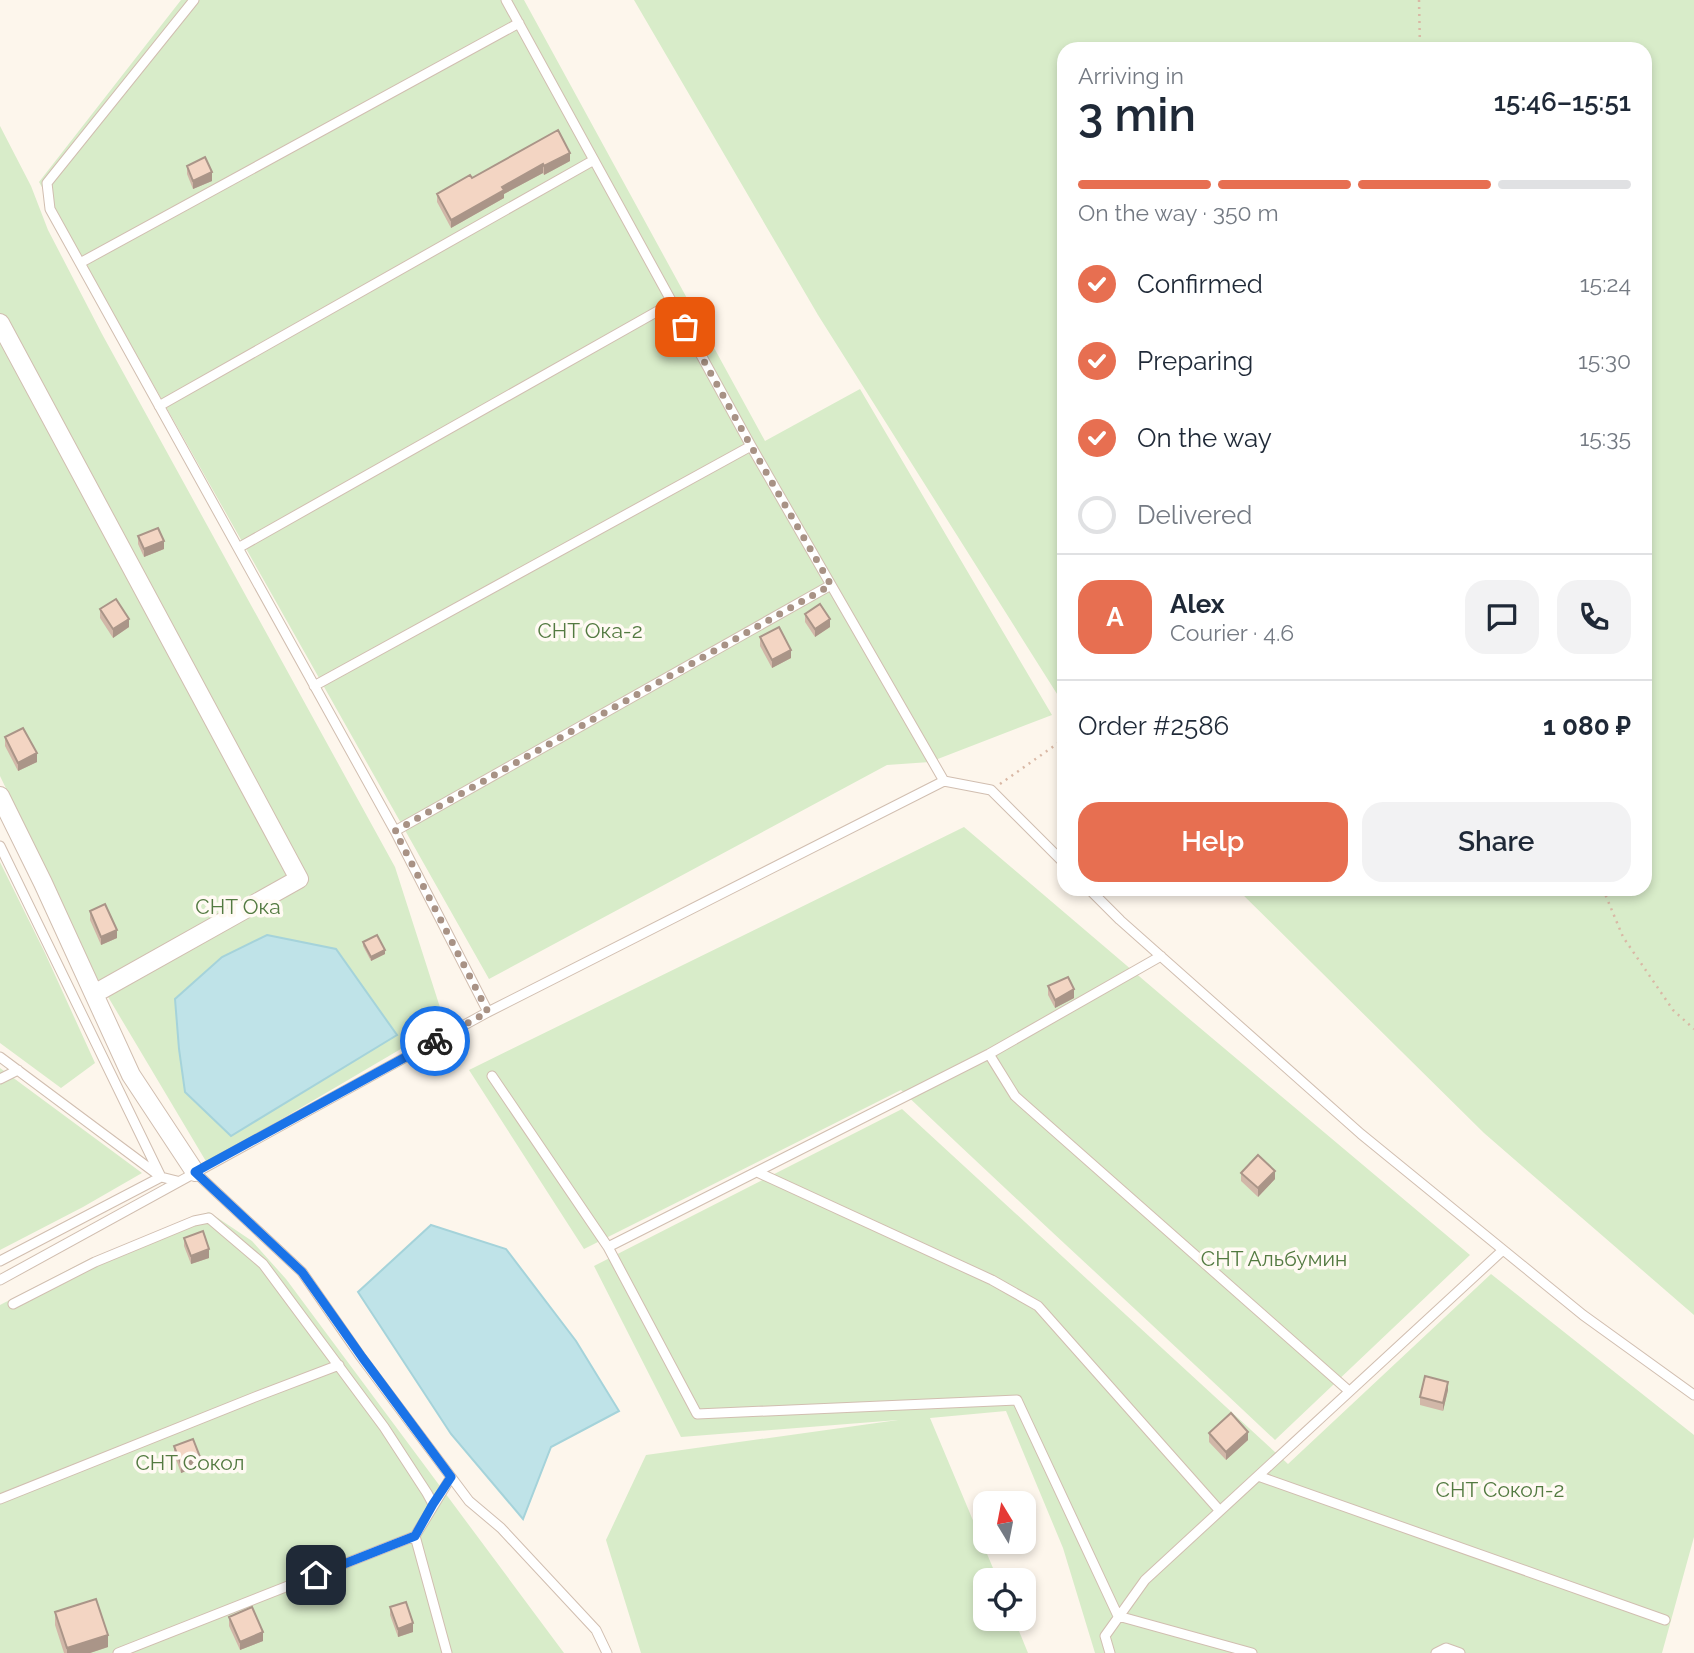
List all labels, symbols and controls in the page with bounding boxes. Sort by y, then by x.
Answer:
text: Arriving in [1078,62,1184,89]
text: 15:46–15:51 [1494,87,1631,117]
text: 3 min [1078,88,1196,142]
text: On the way · 350 m [1078,199,1279,226]
icon: check [1078,265,1116,303]
text: Confirmed [1137,269,1263,299]
text: 15:24 [1580,270,1631,297]
pin [655,297,715,357]
icon: bag [666,308,704,346]
icon: check [1078,342,1116,380]
text: Preparing [1137,346,1253,376]
text: 15:30 [1578,347,1631,374]
icon: check [1078,419,1116,457]
text: On the way [1137,423,1272,453]
text: 15:35 [1579,424,1631,451]
text: Delivered [1137,500,1252,530]
button: chat [1465,580,1539,654]
button: phone [1557,580,1631,654]
text: Alex [1170,589,1225,619]
text: A [1106,602,1124,632]
park label: СНТ Ока-2 [537,618,643,643]
text: Courier · 4.6 [1170,619,1294,646]
text: Order #2586 [1078,711,1229,741]
text: 1 080 ₽ [1543,711,1631,741]
button: Help [1078,802,1348,882]
button: Share [1362,802,1631,882]
park label: СНТ Ока [195,894,281,919]
courier [400,1006,470,1076]
icon: bike [416,1022,454,1060]
park label: СНТ Альбумин [1201,1246,1347,1271]
park label: СНТ Сокол [135,1450,245,1475]
park label: СНТ Сокол-2 [1436,1477,1564,1502]
north arrow [973,1491,1036,1554]
map controls [973,1491,1036,1631]
pin [286,1545,346,1605]
icon: home [297,1556,335,1594]
button: locate [973,1568,1036,1631]

